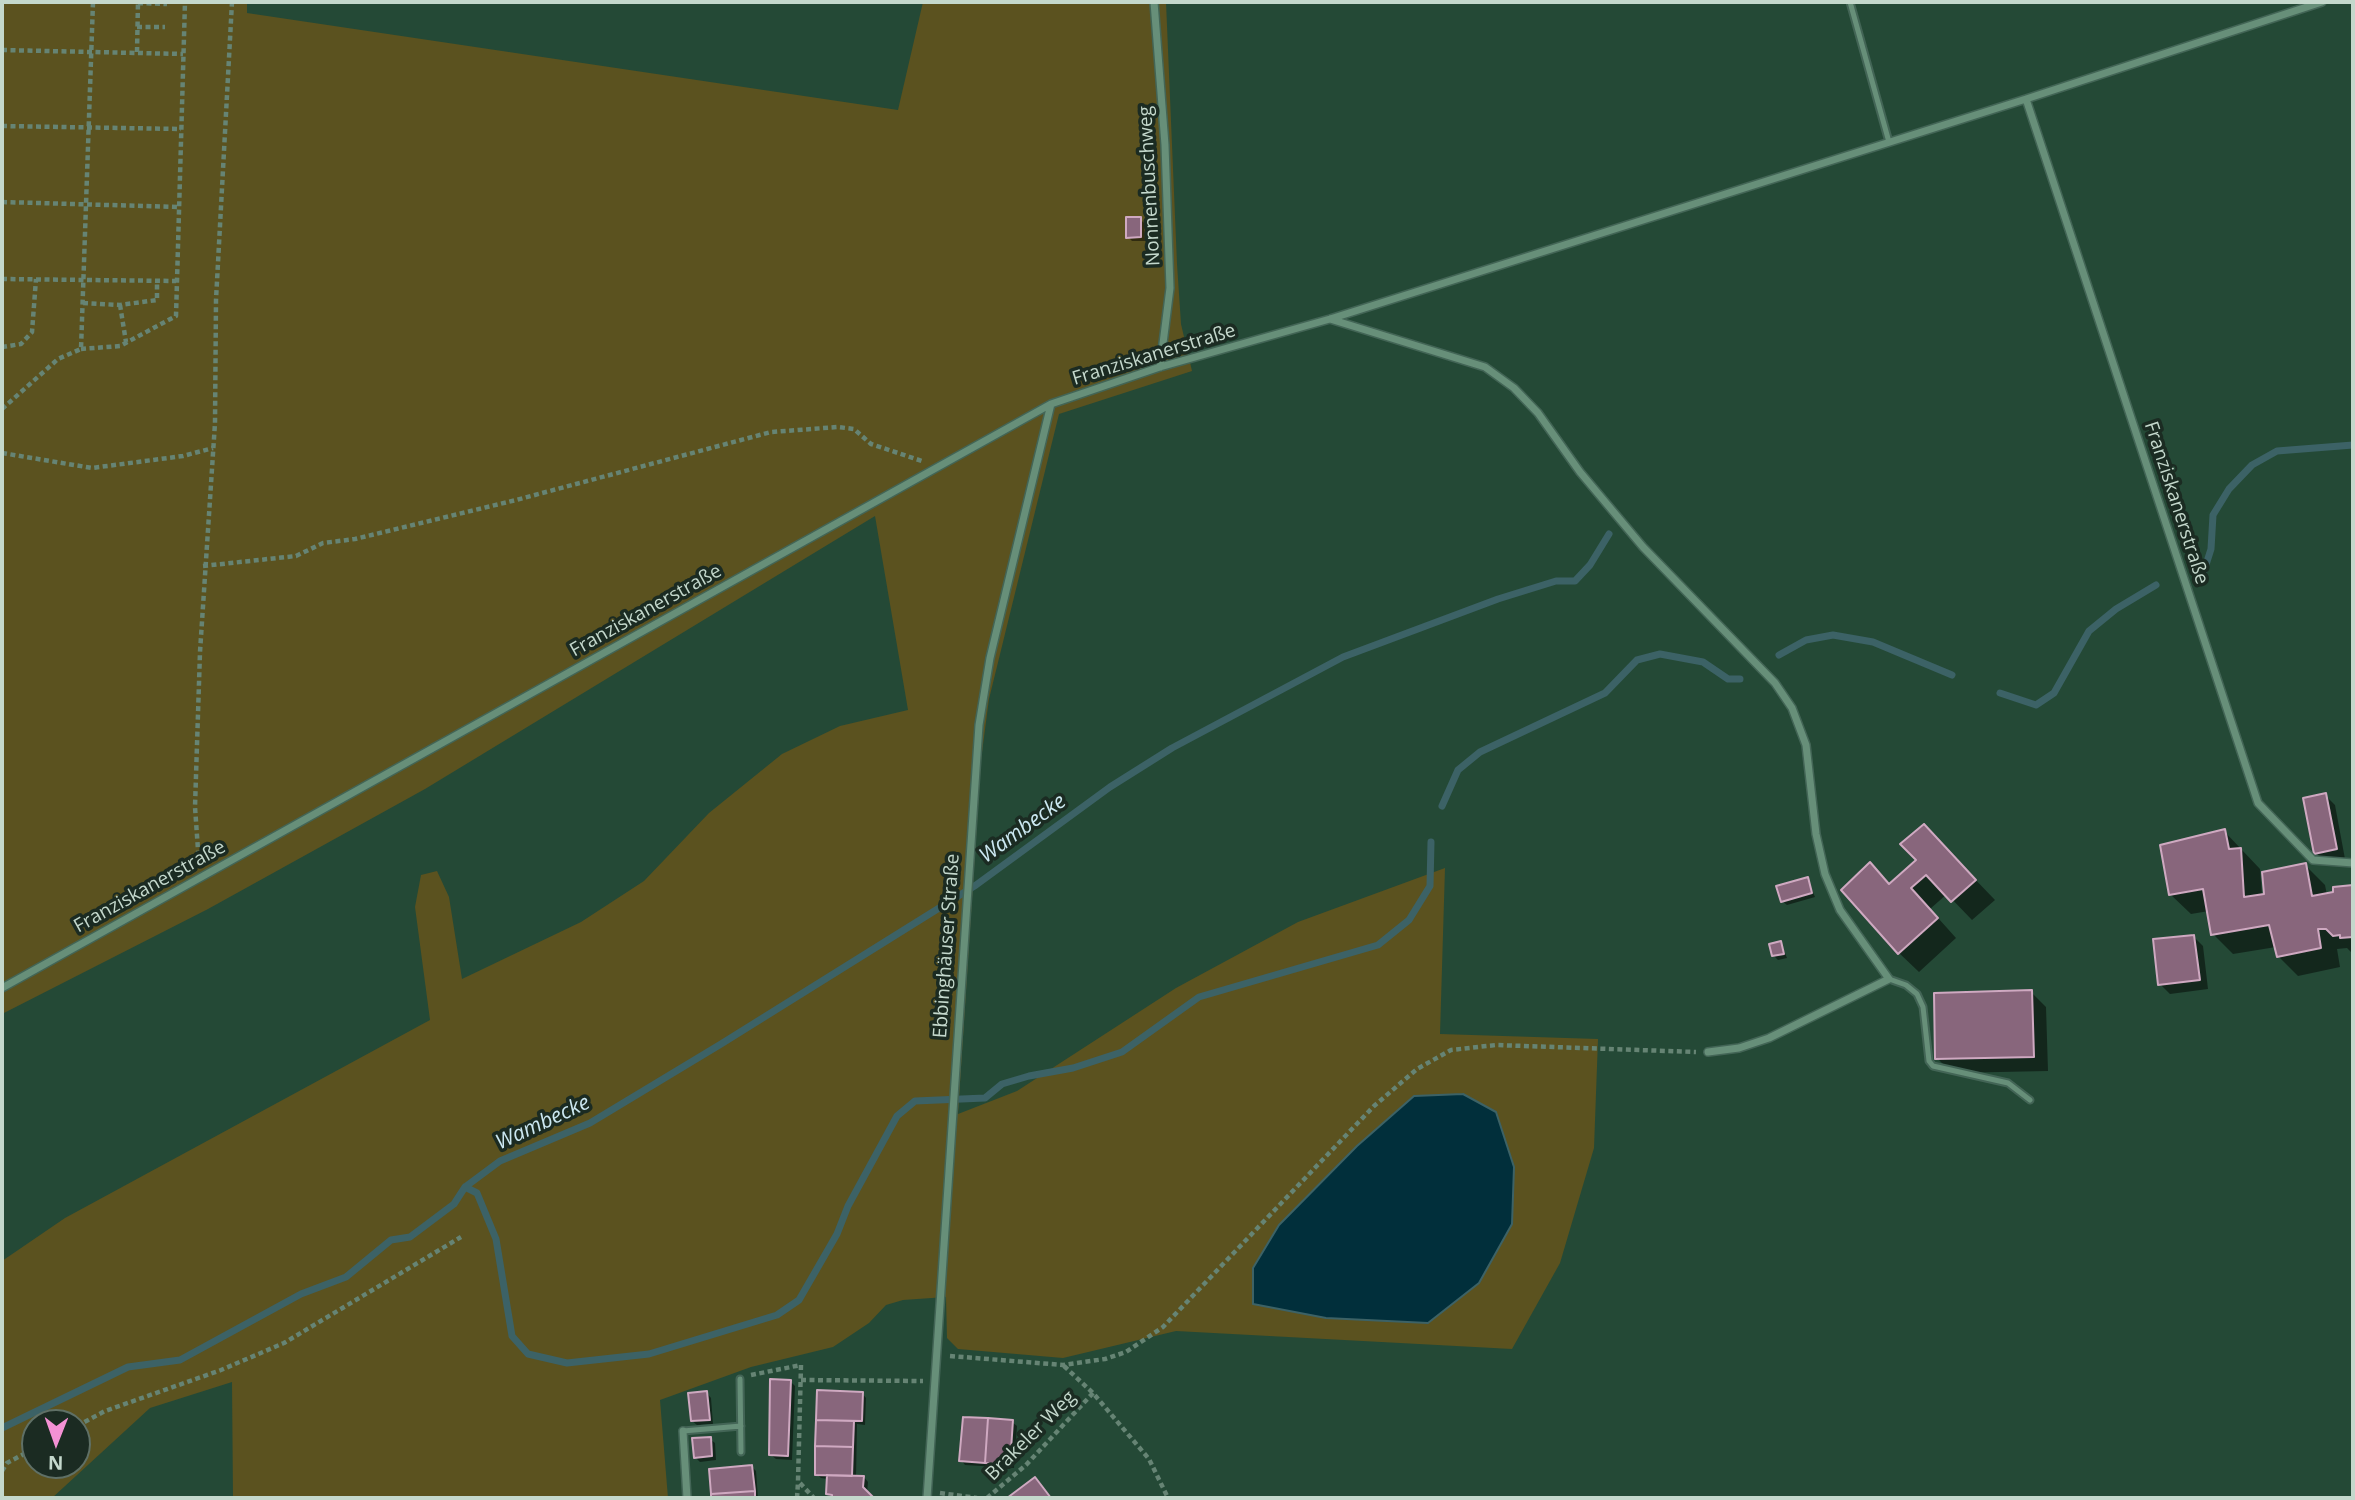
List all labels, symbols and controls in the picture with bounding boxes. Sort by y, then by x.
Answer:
street label: Nonnenbuschweg [1134,105,1166,267]
street label: Franziskanerstraße [1069,319,1239,391]
street label: Franziskanerstraße [2139,419,2213,587]
street label: Franziskanerstraße [566,560,726,662]
water label: Wambecke [975,789,1071,869]
street label: Franziskanerstraße [70,836,230,938]
street label: Ebbinghäuser Straße [929,853,965,1039]
water label: Wambecke [492,1090,594,1156]
street label: Brakeler Weg [981,1386,1081,1486]
north arrow [21,1409,91,1479]
text: N [48,1450,64,1476]

